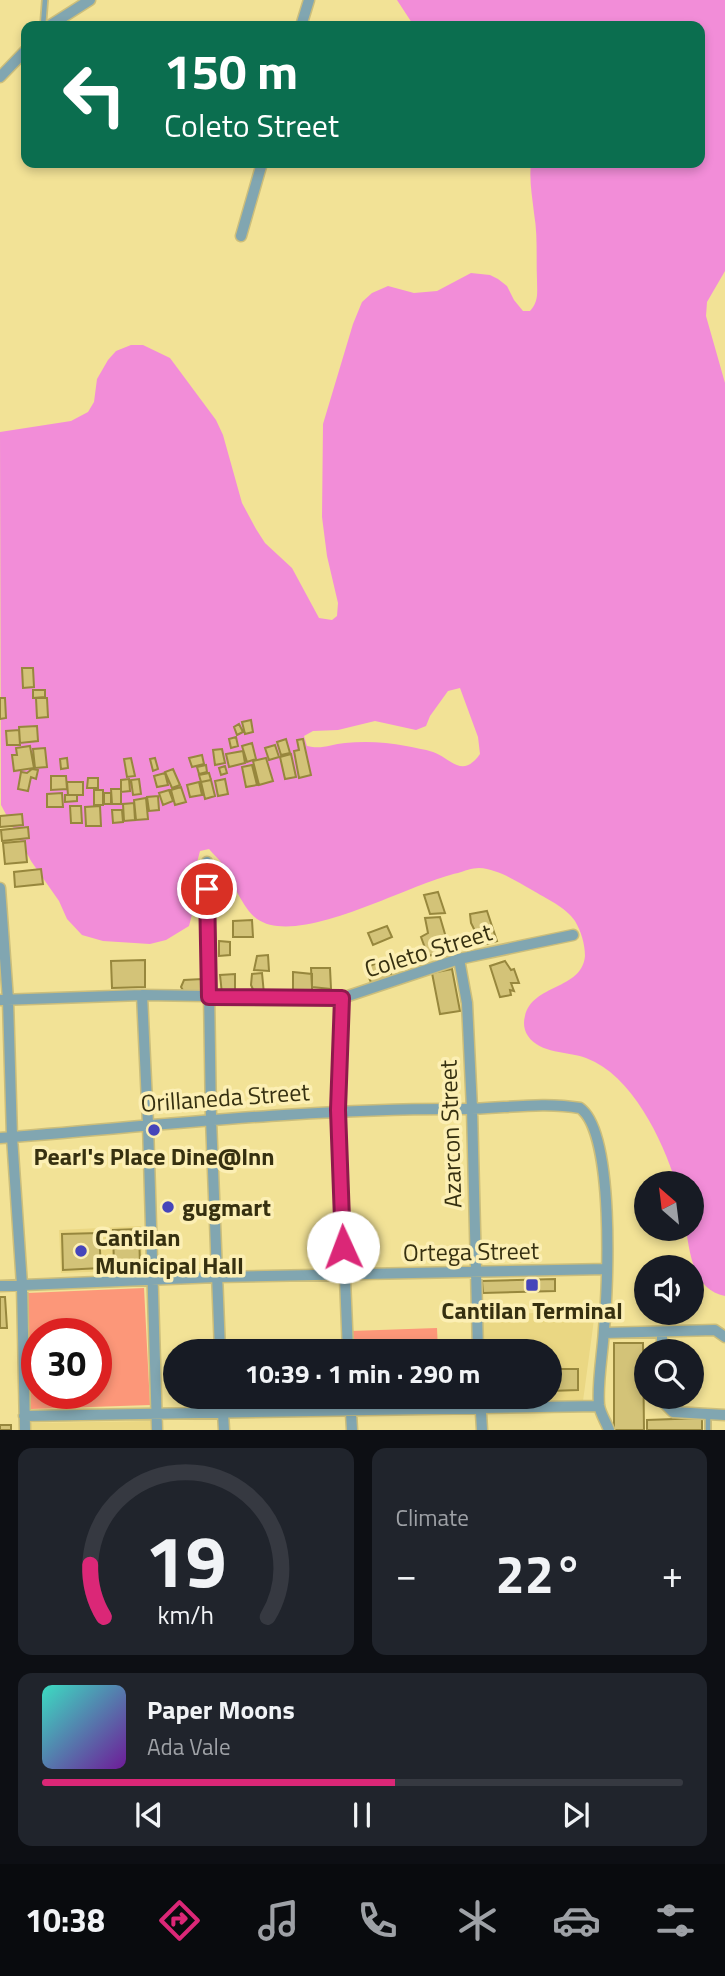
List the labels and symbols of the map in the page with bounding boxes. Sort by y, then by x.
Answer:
pin [177,859,237,919]
street label: Coleto Street [360,913,497,986]
street label: Azarcon Street [429,1059,471,1209]
street label: Orillaneda Street [139,1073,311,1121]
marker: Pearl's Place Dine@Inn [146,1122,162,1138]
place label: Pearl's Place Dine@Inn [33,1138,275,1174]
north arrow [634,1171,704,1241]
place label: gugmart [182,1189,271,1225]
marker: gugmart [160,1199,176,1215]
position arrow [306,1210,380,1284]
place label: Cantilan Municipal Hall [95,1219,244,1283]
street label: Ortega Street [403,1232,540,1270]
marker: Cantilan Municipal Hall [73,1243,89,1259]
marker: Cantilan Terminal [524,1277,540,1293]
place label: Cantilan Terminal [441,1292,623,1328]
speed limit sign: 30 [21,1318,112,1409]

